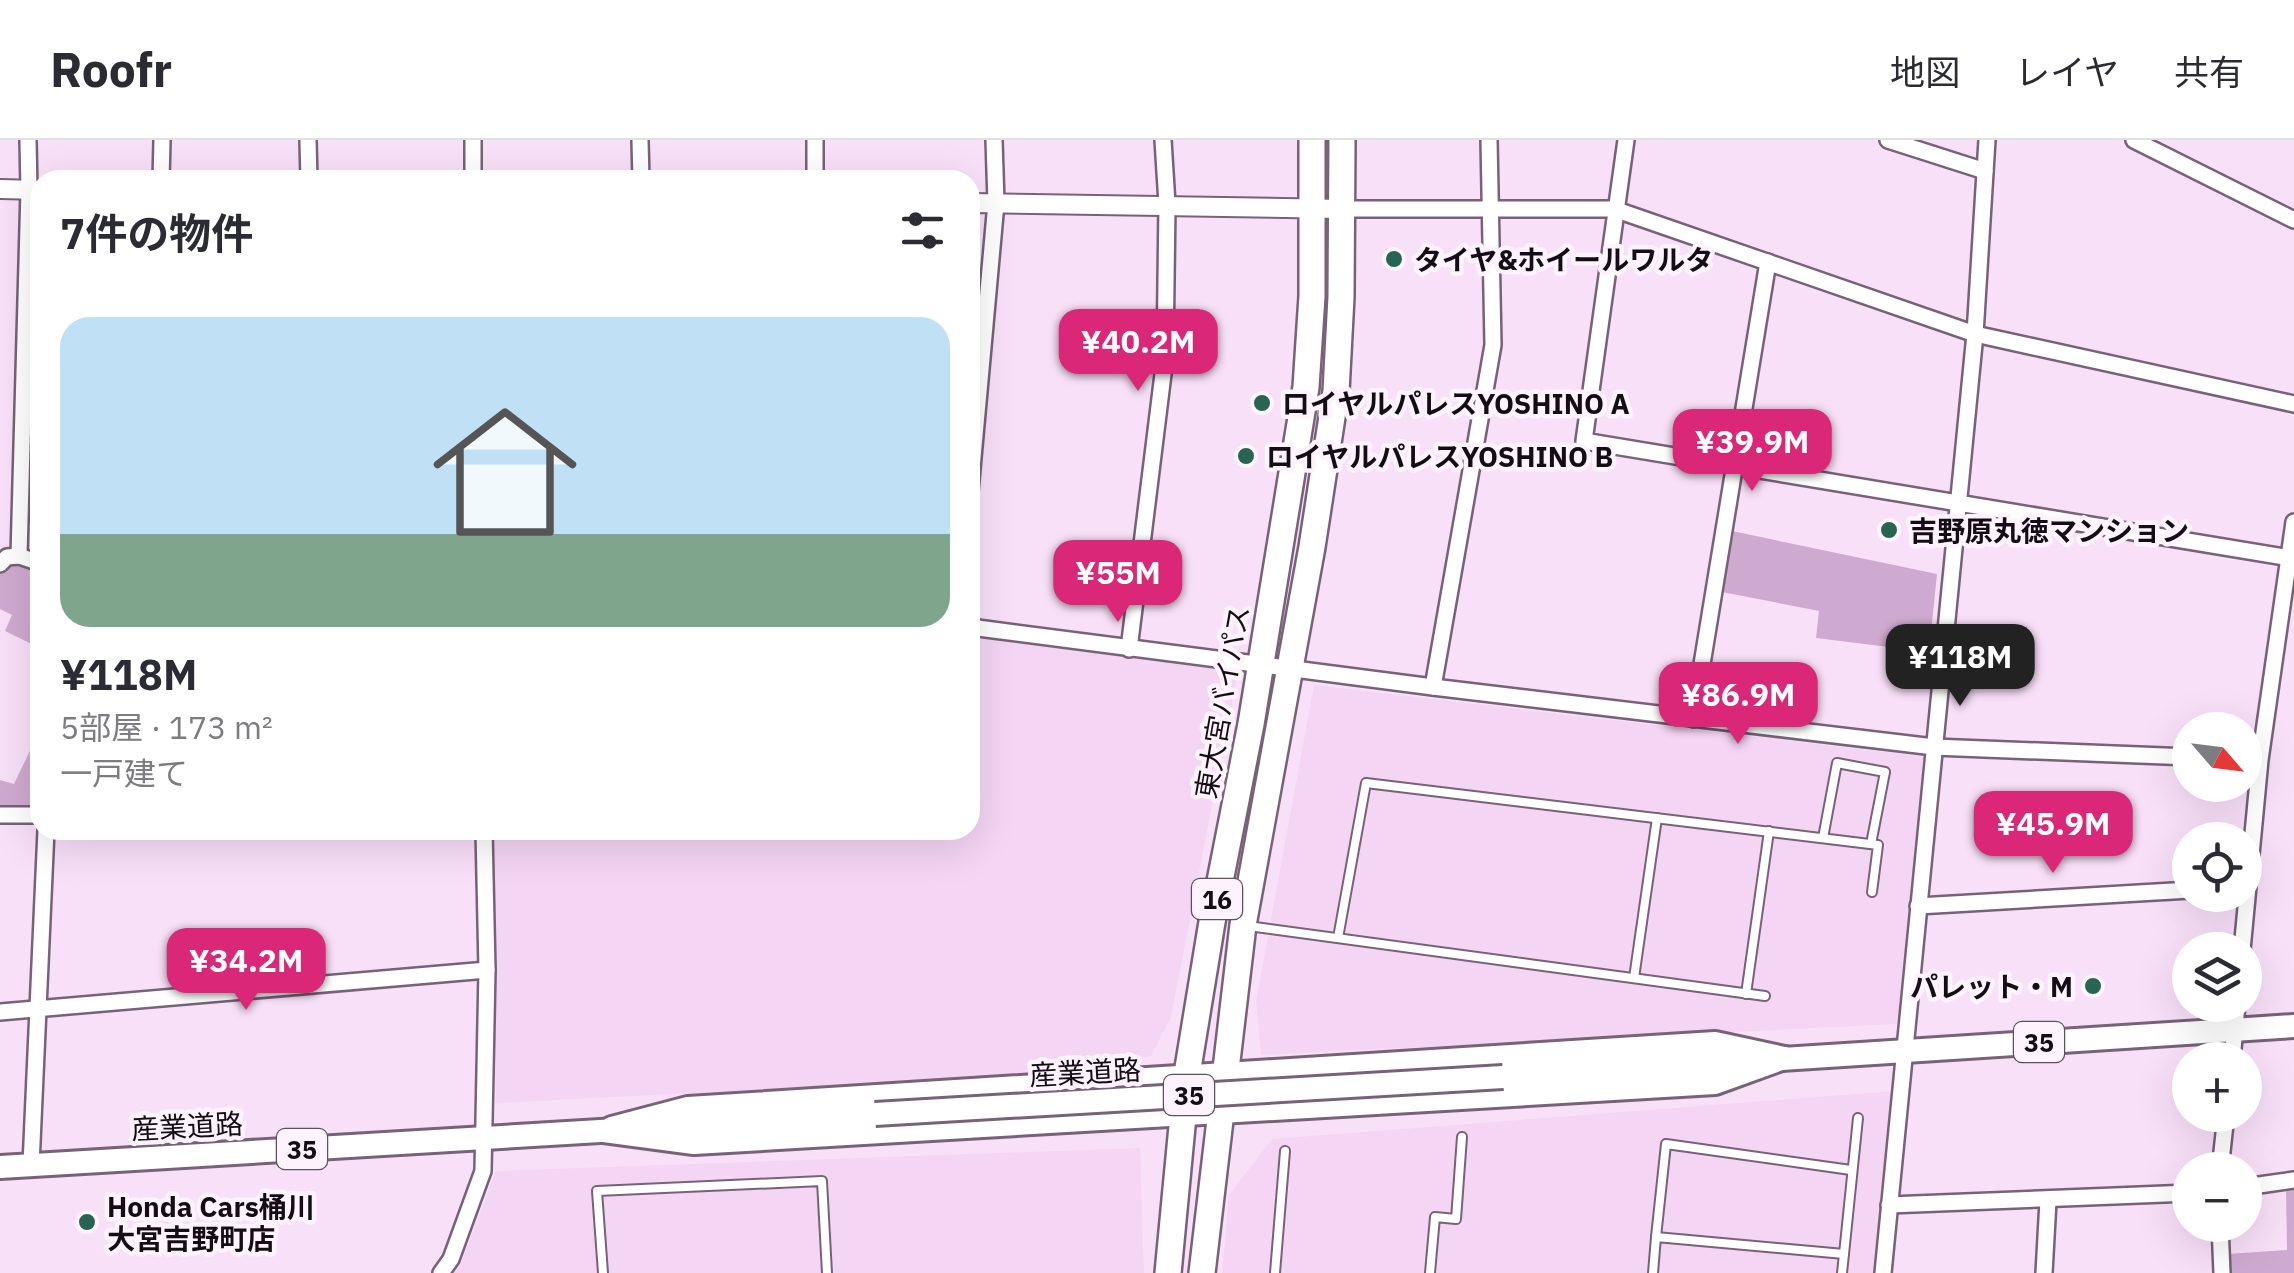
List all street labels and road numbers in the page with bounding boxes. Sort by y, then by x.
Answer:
street label: 東大宮バイパス [1187,603,1257,801]
road number: 16 [1192,879,1242,919]
road number: 35 [2014,1022,2064,1062]
street label: 産業道路 [1028,1051,1142,1093]
road number: 35 [1164,1075,1214,1115]
street label: 産業道路 [130,1105,244,1147]
road number: 35 [277,1129,327,1169]

